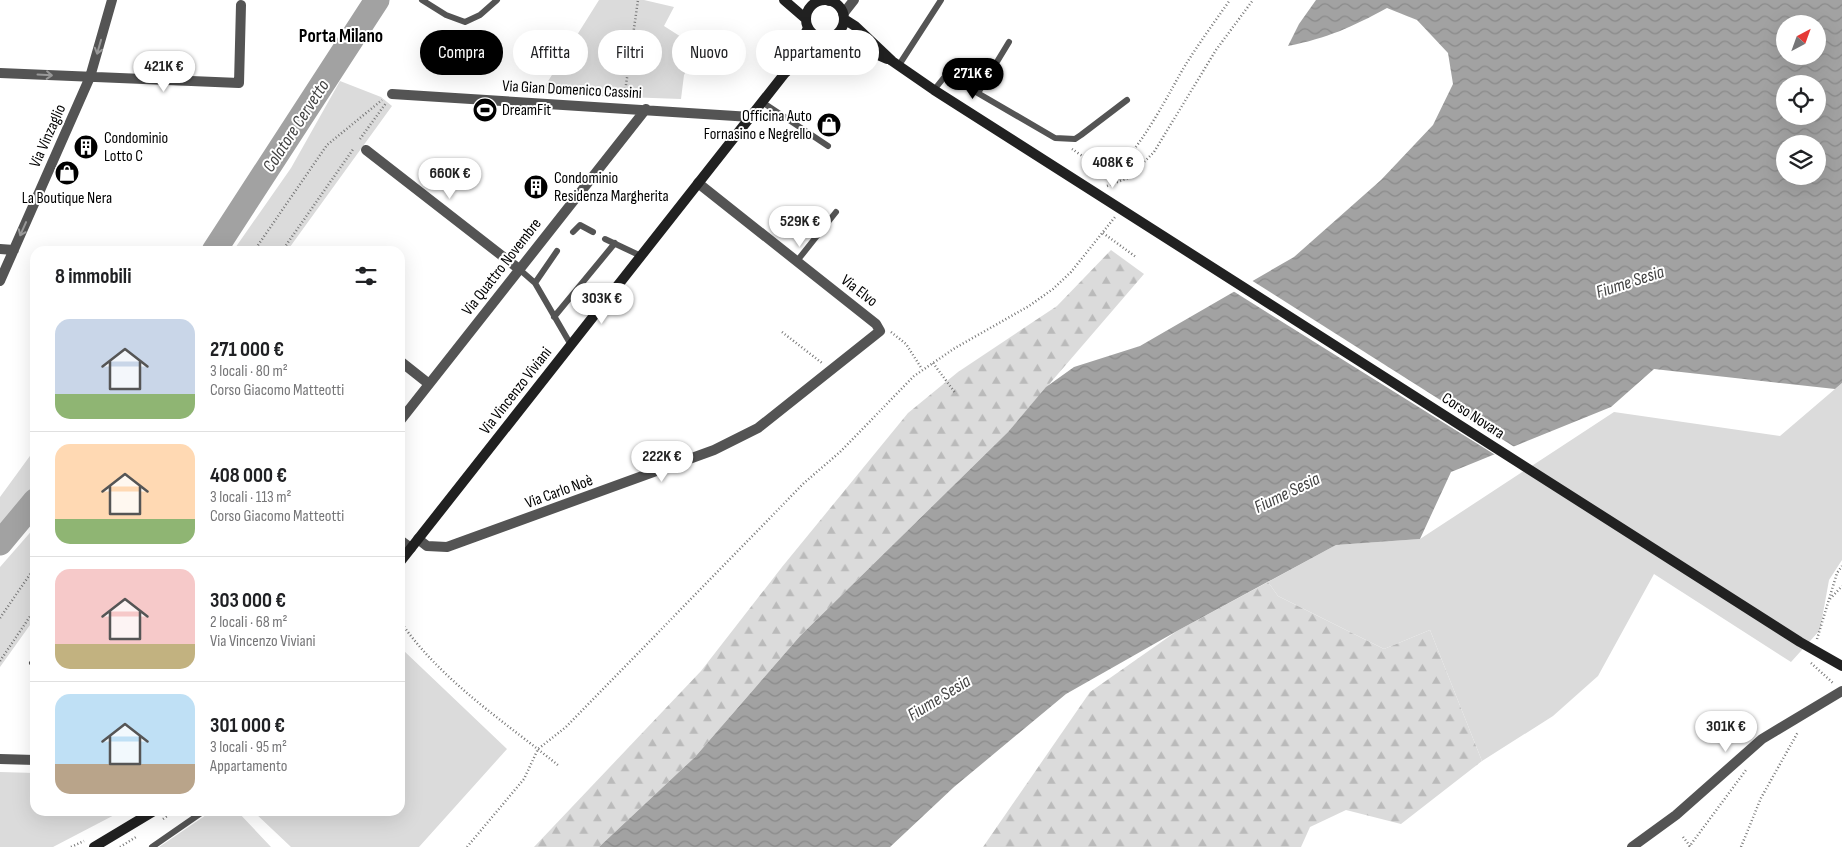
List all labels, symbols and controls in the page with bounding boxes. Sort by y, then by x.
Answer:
north arrow [1776,15,1826,65]
map controls [1776,15,1826,185]
district label: Porta Milano [299,25,383,48]
chip: Compra [420,30,503,75]
chip: Affitta [513,30,588,75]
chip: Filtri [598,30,662,75]
chip: Nuovo [672,30,746,75]
chip: Appartamento [756,30,879,75]
one-way arrow [93,39,103,55]
pin: 421K € [123,51,205,93]
text: 421K € [144,57,184,76]
pin: 271K € [932,58,1014,100]
text: 271K € [953,64,993,83]
one-way arrow [36,70,53,80]
water label: Colatore Cervetto [258,75,334,176]
button: locate [1776,75,1826,125]
street label: Via Gian Domenico Cassini [502,77,642,103]
sports icon: DreamFit [472,97,498,123]
street label: Via Vinzaglio [26,101,70,171]
place label: DreamFit [502,101,551,120]
place label: Officina Auto Fornasino e Negrello [704,107,812,144]
shop icon: Officina Auto Fornasino e Negrello [816,112,842,138]
place label: Condominio Lotto C [104,129,168,166]
building icon: Condominio Lotto C [73,134,99,160]
button: layers [1776,135,1826,185]
pin: 408K € [1072,146,1154,189]
text: 408K € [1092,153,1134,172]
pin: 660K € [409,158,491,200]
shop icon: La Boutique Nera [54,160,80,186]
text: 660K € [429,164,471,183]
place label: Condominio Residenza Margherita [554,169,669,206]
building icon: Condominio Residenza Margherita [523,174,549,200]
place label: La Boutique Nera [22,189,112,208]
pin: 529K € [759,206,841,248]
text: 529K € [780,212,820,231]
street label: Via Quattro Novembre [458,215,546,319]
one-way arrow [17,221,27,236]
water label: Fiume Sesia [1593,261,1667,303]
icon: filters [352,262,380,290]
text: 8 immobili [55,264,132,289]
street label: Via Elvo [837,271,881,311]
pin: 303K € [561,282,643,325]
text: 303K € [582,289,622,308]
text: 271 000 € [210,337,284,362]
icon: home [95,339,155,399]
street label: Via Vincenzo Viviani [476,344,556,438]
text: 3 locali · 80 m² [210,362,288,381]
text: Corso Giacomo Matteotti [210,381,344,400]
street label: Corso Novara [1438,389,1508,443]
pin: 222K € [621,440,703,483]
text: 222K € [642,447,682,466]
text: 408 000 € [210,463,287,488]
icon: home [95,464,155,524]
water label: Fiume Sesia [1251,468,1324,518]
street label: Via Carlo Noè [523,471,595,513]
text: 3 locali · 113 m² [210,488,291,507]
text: Corso Giacomo Matteotti [210,507,344,526]
text: 303 000 € [210,588,286,613]
icon: home [95,589,155,649]
text: 2 locali · 68 m² [210,613,287,632]
text: Via Vincenzo Viviani [210,632,316,651]
water label: Fiume Sesia [904,670,975,726]
pin: 301K € [1685,710,1767,753]
text: 301 000 € [210,713,285,738]
icon: home [95,714,155,774]
text: 301K € [1706,717,1746,736]
text: 3 locali · 95 m² [210,738,287,757]
text: Appartamento [210,757,287,776]

